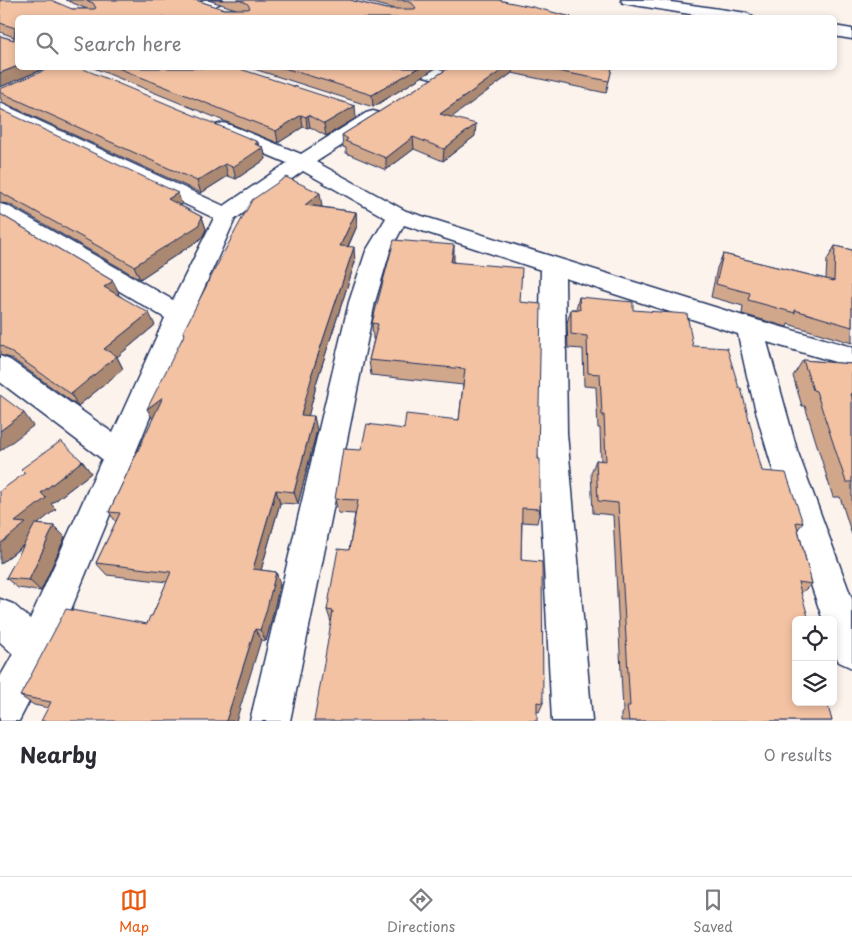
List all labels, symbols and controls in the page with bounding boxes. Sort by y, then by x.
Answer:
search box [15,15,837,70]
icon: search [33,29,61,57]
text: Search here [73,29,182,57]
map controls [792,616,837,706]
button: locate [792,616,837,661]
button: layers [792,661,837,706]
text: Nearby [20,738,97,770]
text: 0 results [764,742,832,766]
tab: Map [119,886,149,937]
tab: Directions [387,886,455,937]
tab: Saved [693,886,733,937]

